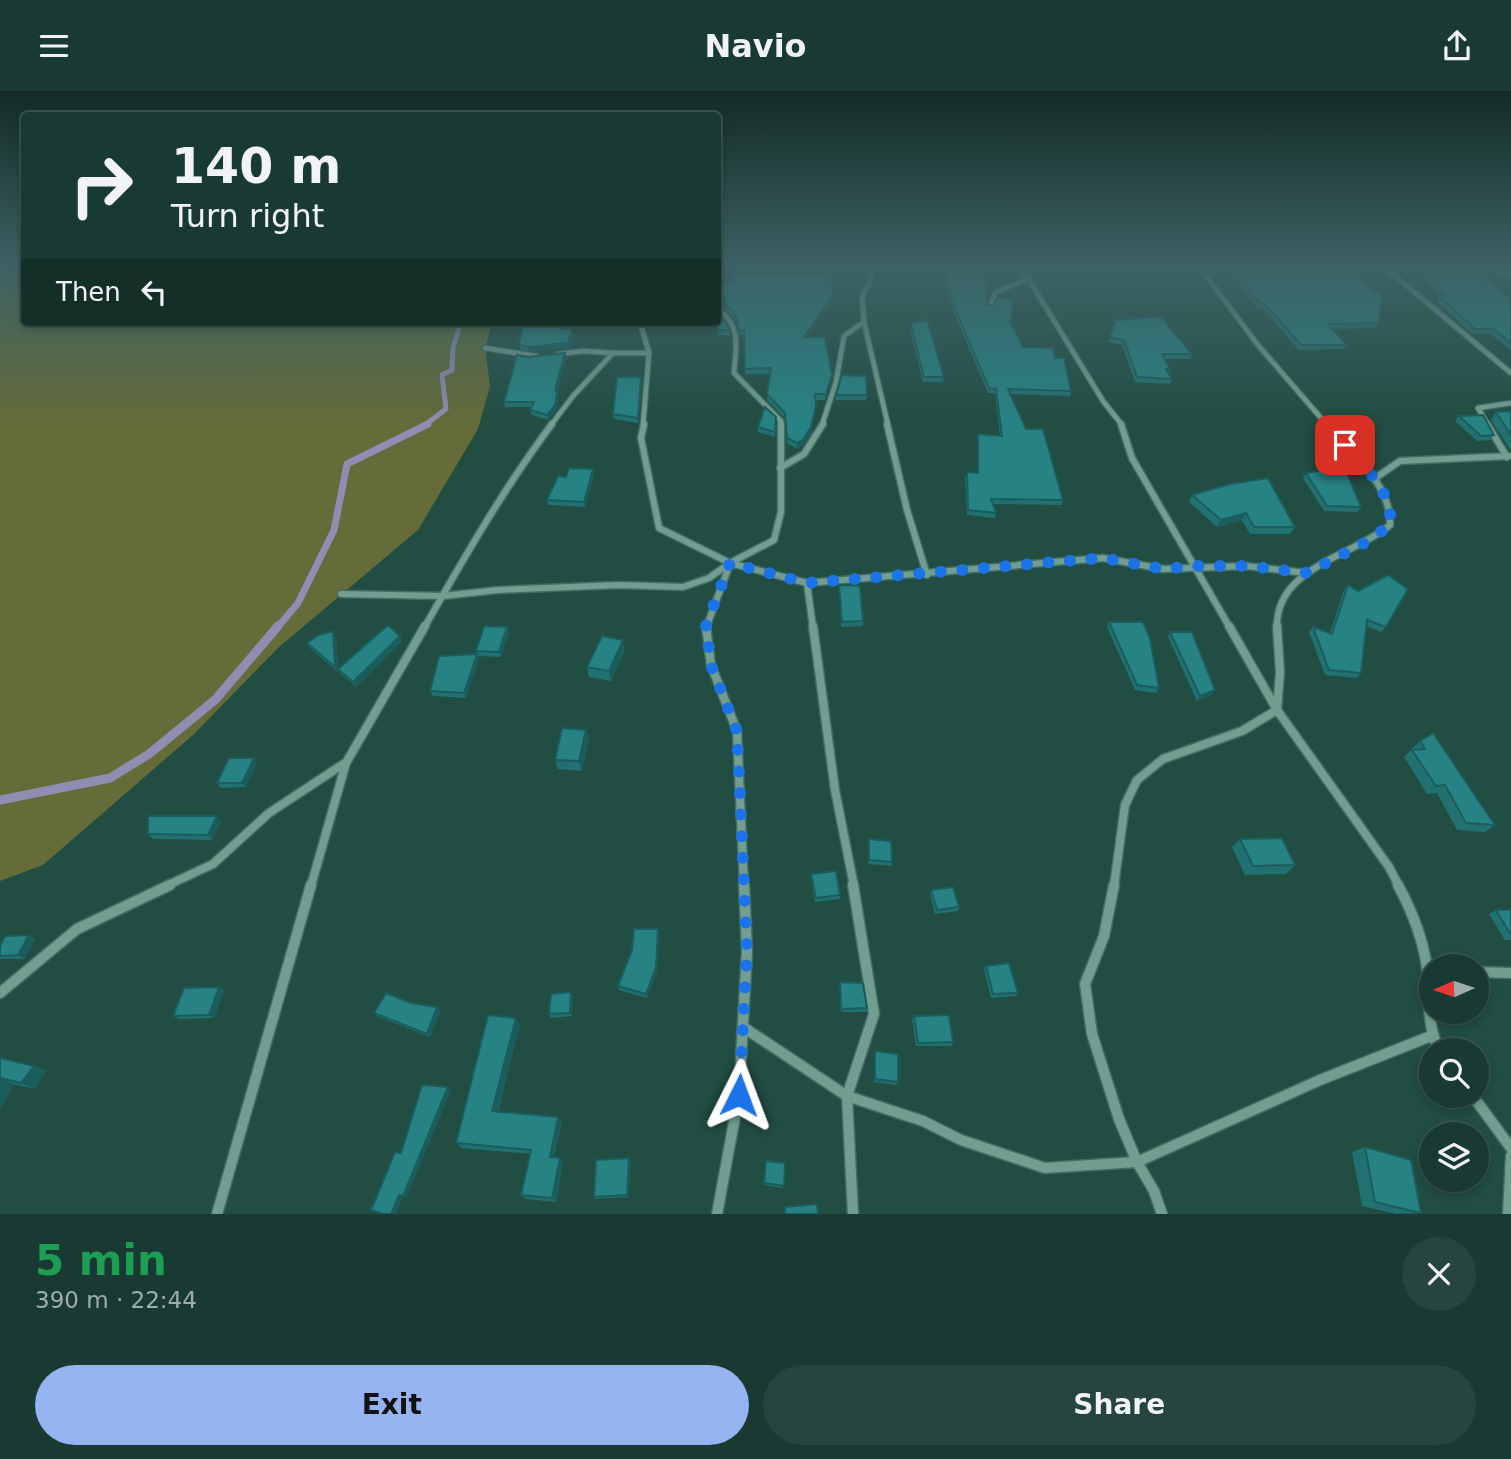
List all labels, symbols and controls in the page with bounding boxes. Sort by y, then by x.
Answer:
icon: menu [35,27,73,65]
text: Navio [704,27,807,65]
icon: share [1438,27,1476,65]
text: 140 m [171,138,341,195]
icon: right [56,140,147,231]
text: Turn right [171,197,324,235]
icon: left [135,273,173,311]
text: Then [56,277,121,307]
pin [1315,415,1375,475]
icon: arrive [1326,426,1364,464]
north arrow [1419,954,1489,1024]
map controls [1419,954,1489,1192]
button: search [1419,1038,1489,1108]
position arrow [702,1058,776,1132]
button: layers [1419,1122,1489,1192]
text: 5 min [35,1236,167,1285]
button: close [1402,1237,1476,1311]
text: 390 m · 22:44 [35,1287,197,1313]
button: Exit [35,1365,749,1445]
button: Share [763,1365,1476,1445]

